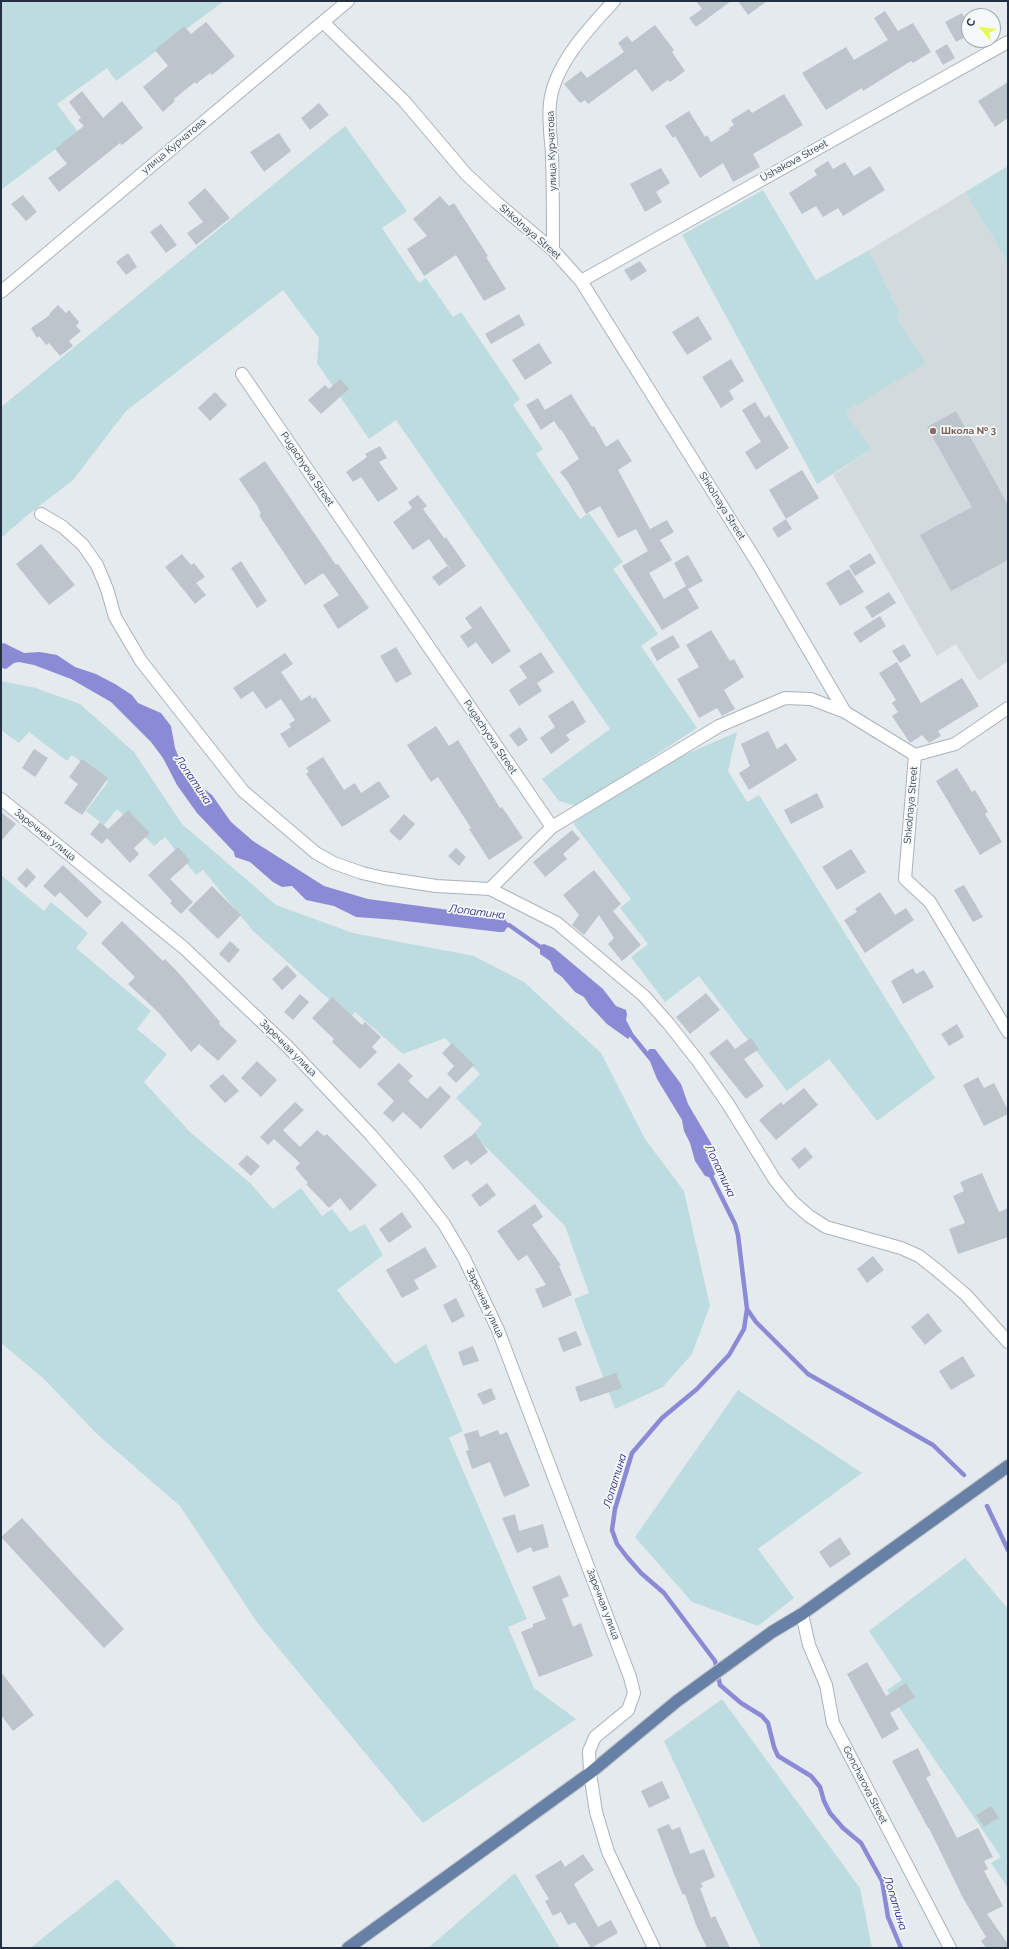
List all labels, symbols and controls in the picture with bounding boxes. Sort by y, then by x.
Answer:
north arrow [961,8,1001,48]
text: С [963,16,978,29]
street label: улица Курчатова [545,111,559,191]
street label: улица Курчатова [139,116,209,176]
street label: Ushakova Street [758,138,830,184]
street label: Shkolnaya Street [497,202,563,262]
place label: Школа № 3 [941,425,996,437]
marker: Школа № 3 [928,426,938,436]
street label: Pugachyova Street [278,430,336,508]
street label: Shkolnaya Street [696,470,748,542]
street label: Pugachyova Street [461,698,519,776]
water label: Лопатина [172,753,214,807]
street label: Shkolnaya Street [902,766,920,844]
street label: Заречная улица [12,807,78,863]
water label: Лопатина [448,902,506,922]
street label: Заречная улица [257,1017,319,1079]
water label: Лопатина [702,1143,738,1199]
street label: Заречная улица [464,1266,506,1340]
water label: Лопатина [600,1452,630,1510]
street label: Заречная улица [584,1567,622,1641]
street label: Goncharova Street [840,1744,890,1826]
water label: Лопатина [880,1874,910,1932]

